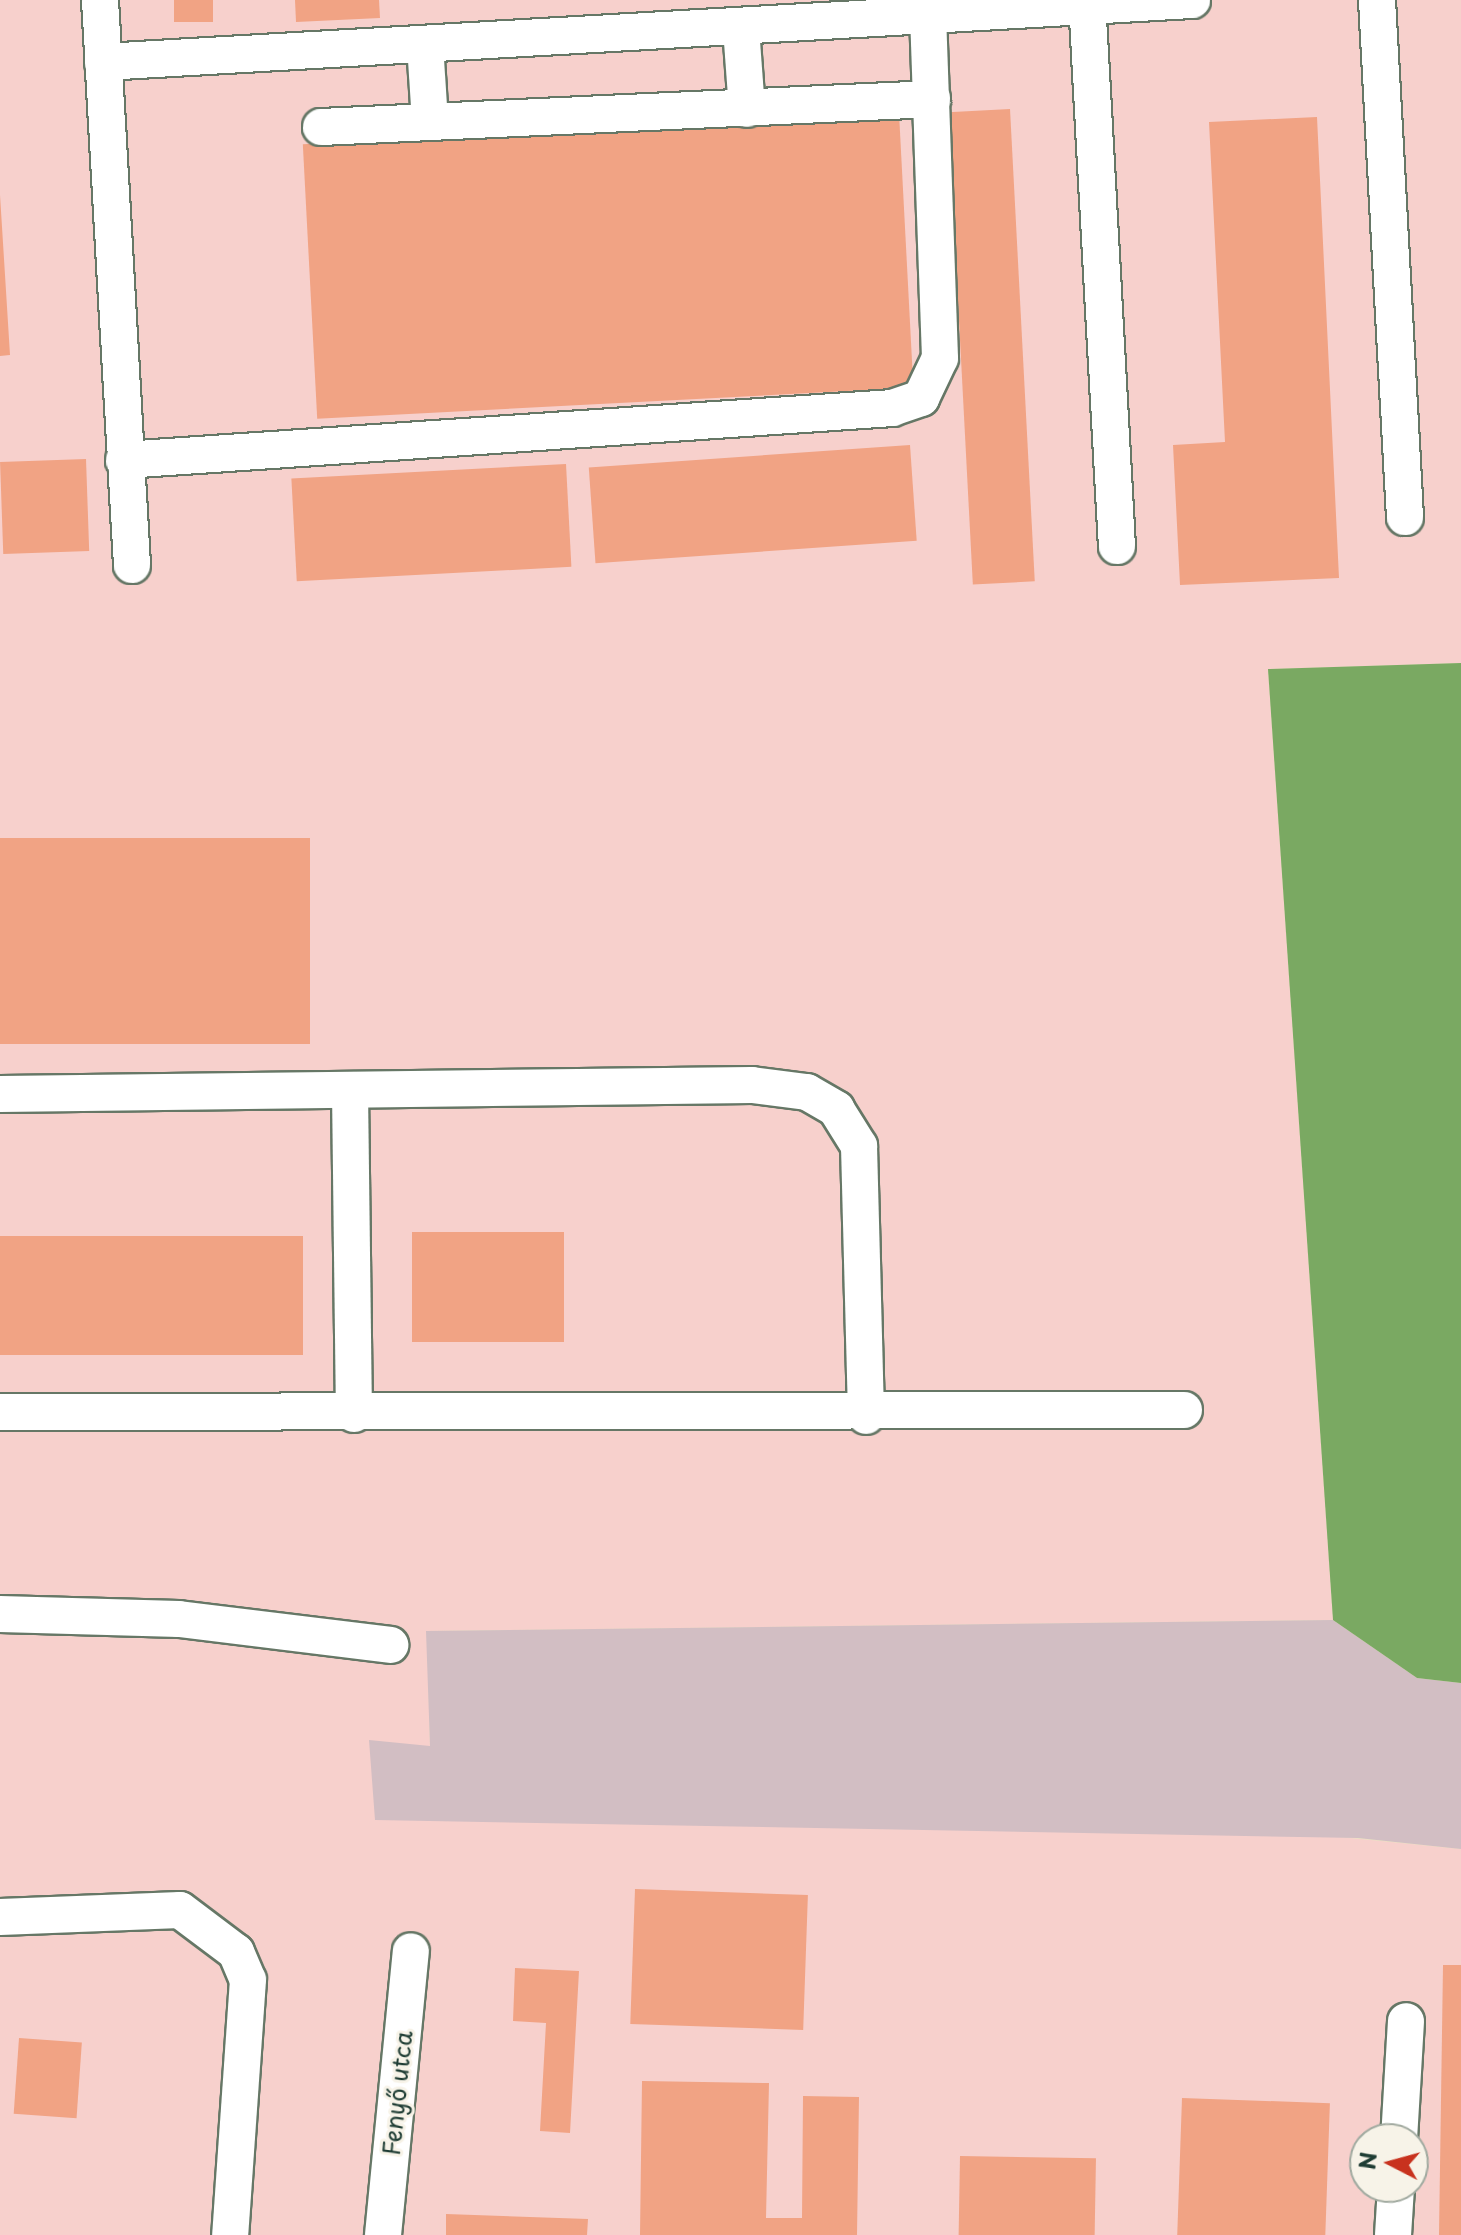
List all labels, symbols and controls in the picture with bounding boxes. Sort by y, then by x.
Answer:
street label: Fenyő utca [376,2029,418,2157]
north arrow [1349,2123,1429,2203]
text: N [1349,2150,1384,2171]

